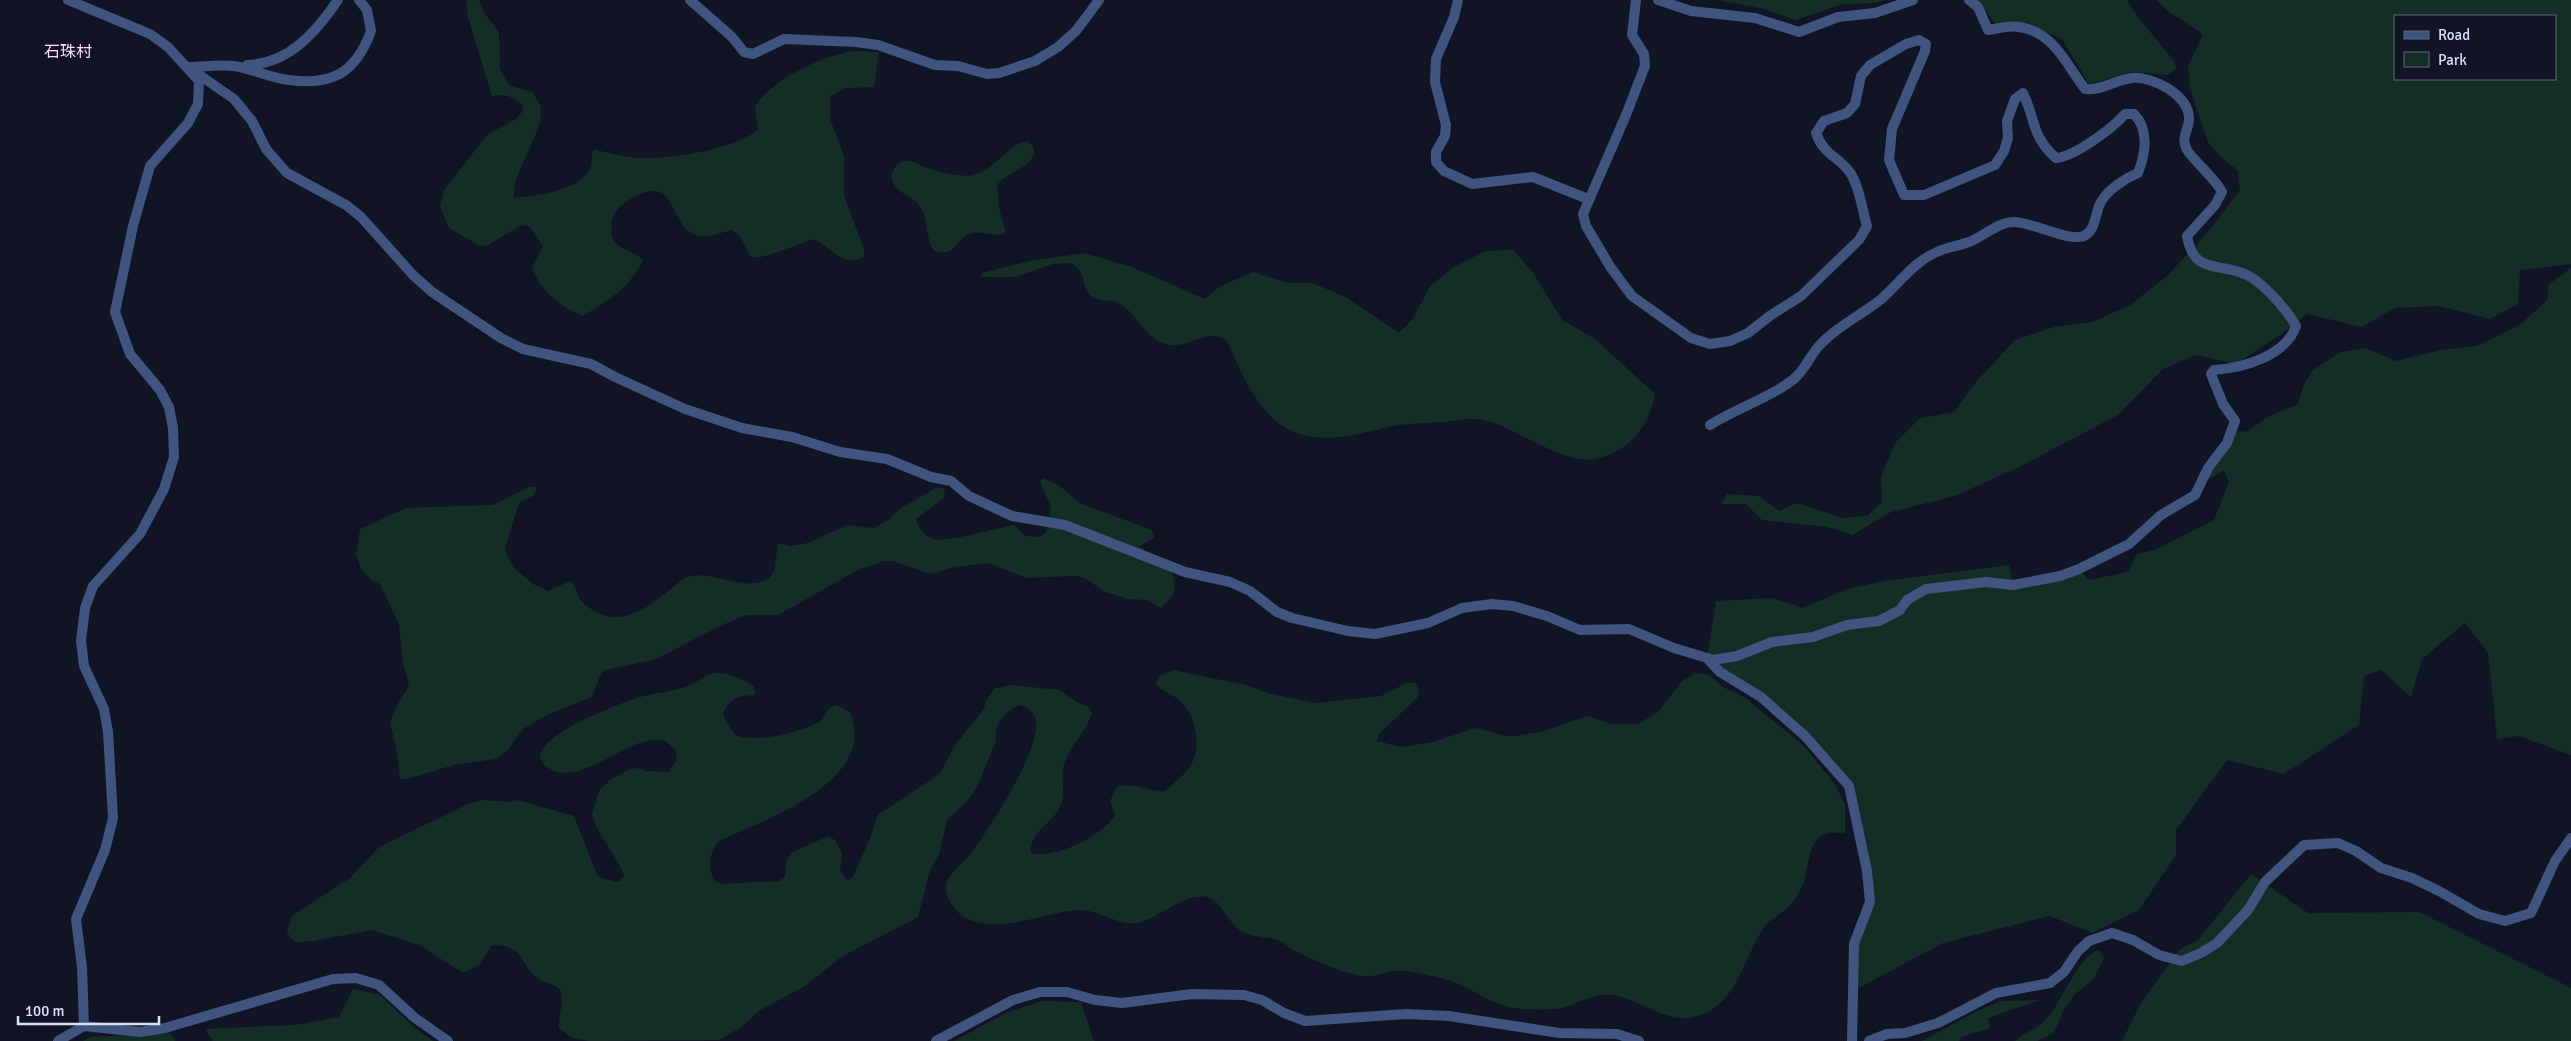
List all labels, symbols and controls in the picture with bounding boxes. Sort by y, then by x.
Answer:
legend [2394,15,2556,80]
text: Road [2438,26,2470,44]
district label: 石珠村 [44,42,92,62]
text: Park [2438,51,2467,69]
scale bar [18,994,159,1026]
text: 100 m [25,1002,65,1020]

